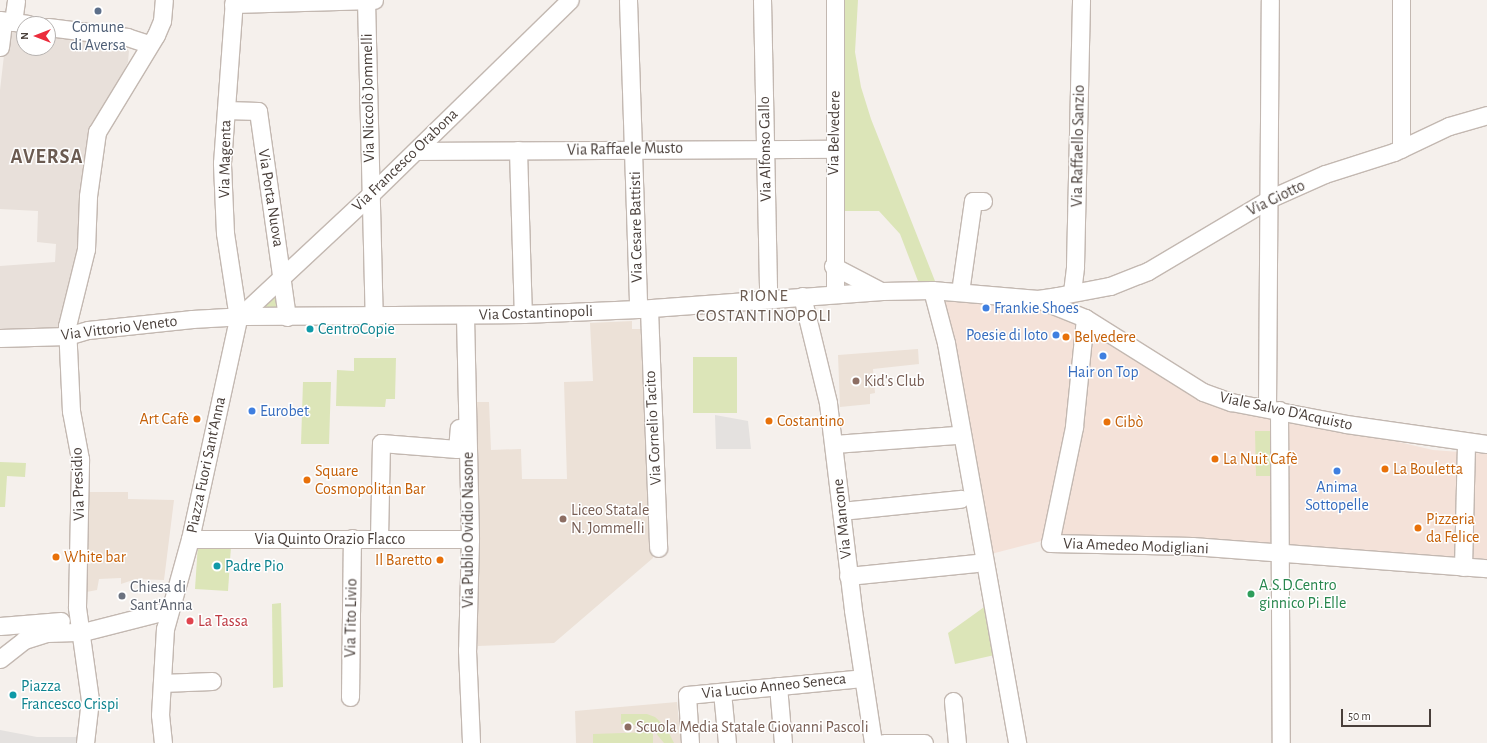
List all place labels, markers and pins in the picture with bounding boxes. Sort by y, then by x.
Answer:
marker: Comune di Aversa [93,6,103,16]
place label: Comune di Aversa [70,17,126,55]
place label: Frankie Shoes [994,298,1079,318]
marker: Frankie Shoes [981,303,991,313]
place label: CentroCopie [318,319,395,339]
marker: CentroCopie [305,324,315,334]
place label: Poesie di loto [966,325,1048,345]
place label: Belvedere [1074,327,1136,347]
marker: Poesie di loto [1051,330,1061,340]
marker: Belvedere [1061,332,1071,342]
marker: Hair on Top [1098,351,1108,361]
place label: Hair on Top [1067,362,1139,382]
place label: Kid's Club [864,371,925,391]
marker: Kid's Club [851,376,861,386]
place label: Eurobet [260,401,309,421]
marker: Eurobet [247,406,257,416]
place label: Art Cafè [140,409,189,429]
place label: Costantino [777,411,844,431]
place label: Cibò [1115,412,1143,432]
marker: Art Cafè [192,414,202,424]
marker: Costantino [764,416,774,426]
marker: Cibò [1102,417,1112,427]
place label: La Nuit Cafè [1223,449,1298,469]
marker: La Nuit Cafè [1210,454,1220,464]
place label: La Bouletta [1393,459,1463,479]
place label: Square Cosmopolitan Bar [315,461,425,499]
marker: La Bouletta [1380,464,1390,474]
marker: Anima Sottopelle [1332,466,1342,476]
marker: Square Cosmopolitan Bar [302,475,312,485]
place label: Anima Sottopelle [1305,477,1369,515]
place label: Liceo Statale N. Jommelli [571,500,649,538]
place label: Pizzeria da Felice [1426,509,1479,547]
marker: Liceo Statale N. Jommelli [558,514,568,524]
marker: Pizzeria da Felice [1413,523,1423,533]
place label: White bar [64,547,126,567]
place label: Il Baretto [375,550,432,570]
marker: White bar [51,552,61,562]
marker: Il Baretto [435,555,445,565]
place label: Padre Pio [225,556,284,576]
marker: Padre Pio [212,561,222,571]
place label: A.S.D.Centro ginnico Pi.Elle [1259,575,1346,613]
place label: Chiesa di Sant'Anna [130,577,193,615]
marker: A.S.D.Centro ginnico Pi.Elle [1246,589,1256,599]
marker: Chiesa di Sant'Anna [117,591,127,601]
place label: La Tassa [198,611,248,631]
marker: La Tassa [185,616,195,626]
place label: Piazza Francesco Crispi [21,676,119,714]
marker: Piazza Francesco Crispi [8,690,18,700]
place label: Scuola Media Statale Giovanni Pascoli [636,717,869,737]
marker: Scuola Media Statale Giovanni Pascoli [623,722,633,732]

